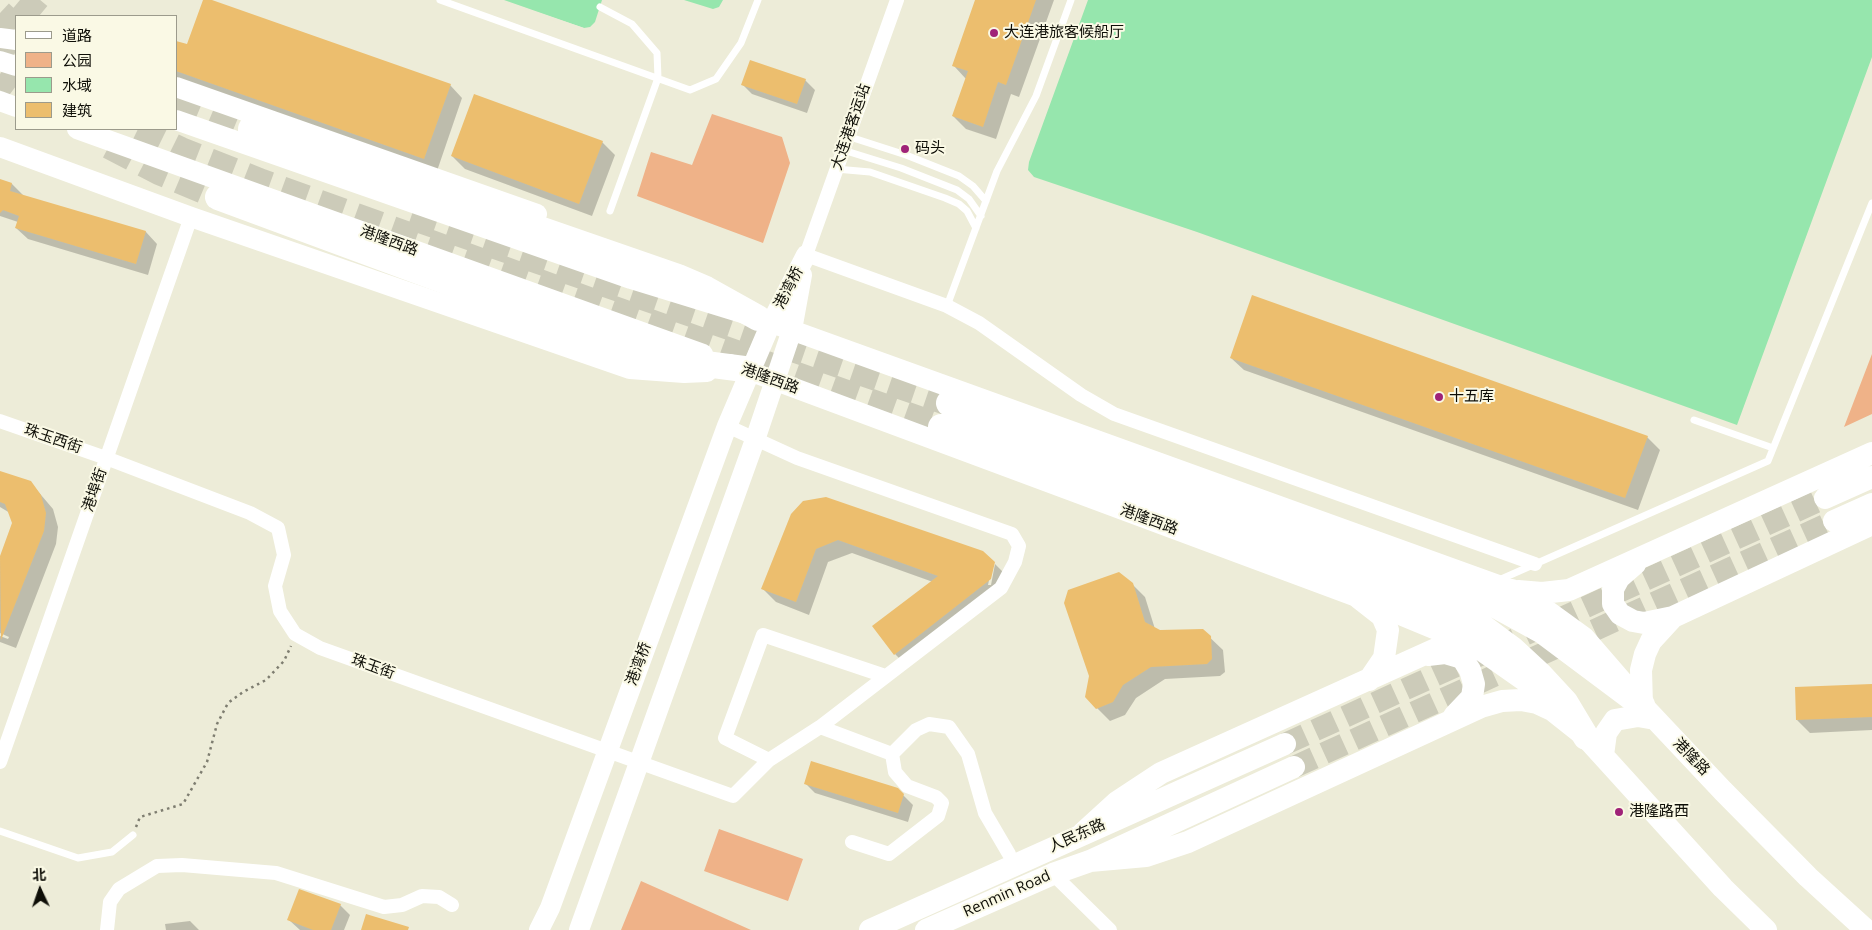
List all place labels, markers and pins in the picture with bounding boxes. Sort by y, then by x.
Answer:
place label: 大连港旅客候船厅 [1004,24,1124,42]
marker: 大连港旅客候船厅 [988,27,1000,39]
place label: 码头 [915,140,945,158]
marker: 码头 [899,143,911,155]
place label: 十五库 [1449,388,1494,406]
marker: 十五库 [1433,391,1445,403]
place label: 港隆路西 [1629,803,1689,821]
marker: 港隆路西 [1613,806,1625,818]

